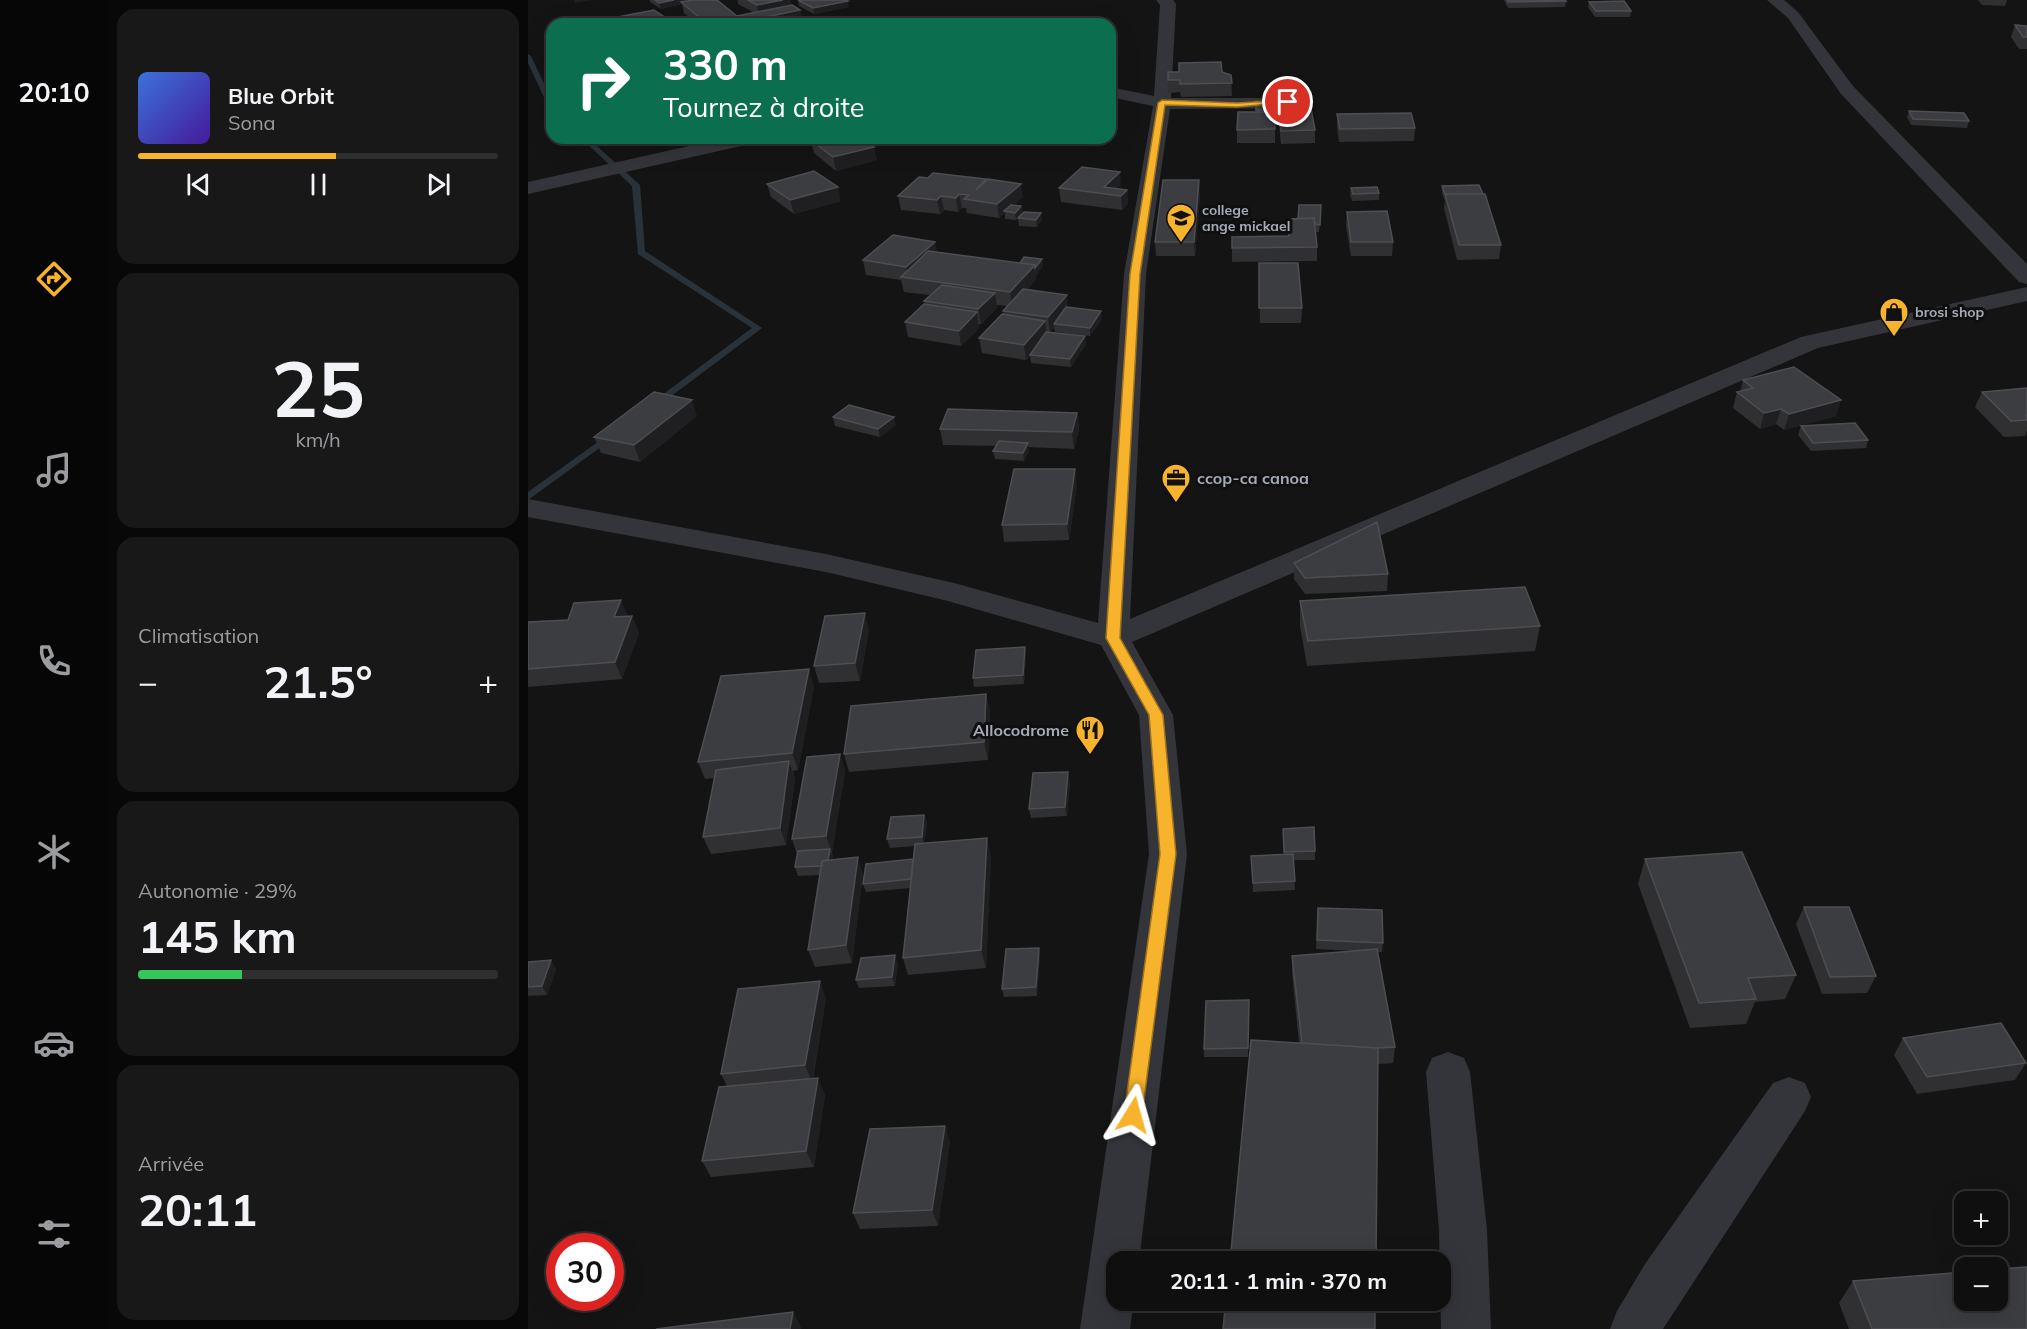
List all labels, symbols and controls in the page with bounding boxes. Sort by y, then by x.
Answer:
text: 330 m [663,38,788,91]
icon: right [564,42,642,120]
text: 20:10 [18,75,90,109]
pin [1262,76,1313,127]
text: Blue Orbit [228,82,334,110]
icon: arrive [1271,85,1304,118]
text: Tournez à droite [663,90,864,124]
text: Sona [228,110,276,135]
icon: previous [182,168,215,201]
icon: pause [302,168,335,201]
icon: next [422,168,455,201]
place label: college ange mickael [1202,201,1290,235]
school or university icon: college ange mickael [1165,202,1197,244]
icon: directions [33,258,75,300]
shop icon: brosi shop [1878,296,1910,338]
place label: brosi shop [1915,303,1985,321]
text: 25 [271,339,365,437]
text: km/h [295,427,341,452]
icon: music [33,449,75,491]
office icon: ccop-ca canoa [1160,462,1192,504]
place label: ccop-ca canoa [1197,468,1309,488]
text: Climatisation [138,623,259,648]
icon: phone [33,640,75,682]
text: 21.5° [263,653,373,709]
text: − [138,661,158,702]
text: + [478,661,498,702]
restaurant icon: Allocodrome [1074,714,1106,756]
place label: Allocodrome [973,720,1069,740]
icon: climate [33,831,75,873]
text: Autonomie · 29% [138,878,297,903]
text: 145 km [138,908,297,964]
icon: car [33,1022,75,1064]
position arrow [1101,1083,1165,1147]
text: Arrivée [138,1151,204,1176]
text: 20:11 [138,1181,257,1237]
map controls [1954,1191,2008,1311]
button: + [1954,1191,2008,1245]
icon: filters [33,1213,75,1255]
speed limit sign: 30 [546,1233,624,1311]
button: − [1954,1257,2008,1311]
text: 20:11 · 1 min · 370 m [1170,1267,1387,1295]

